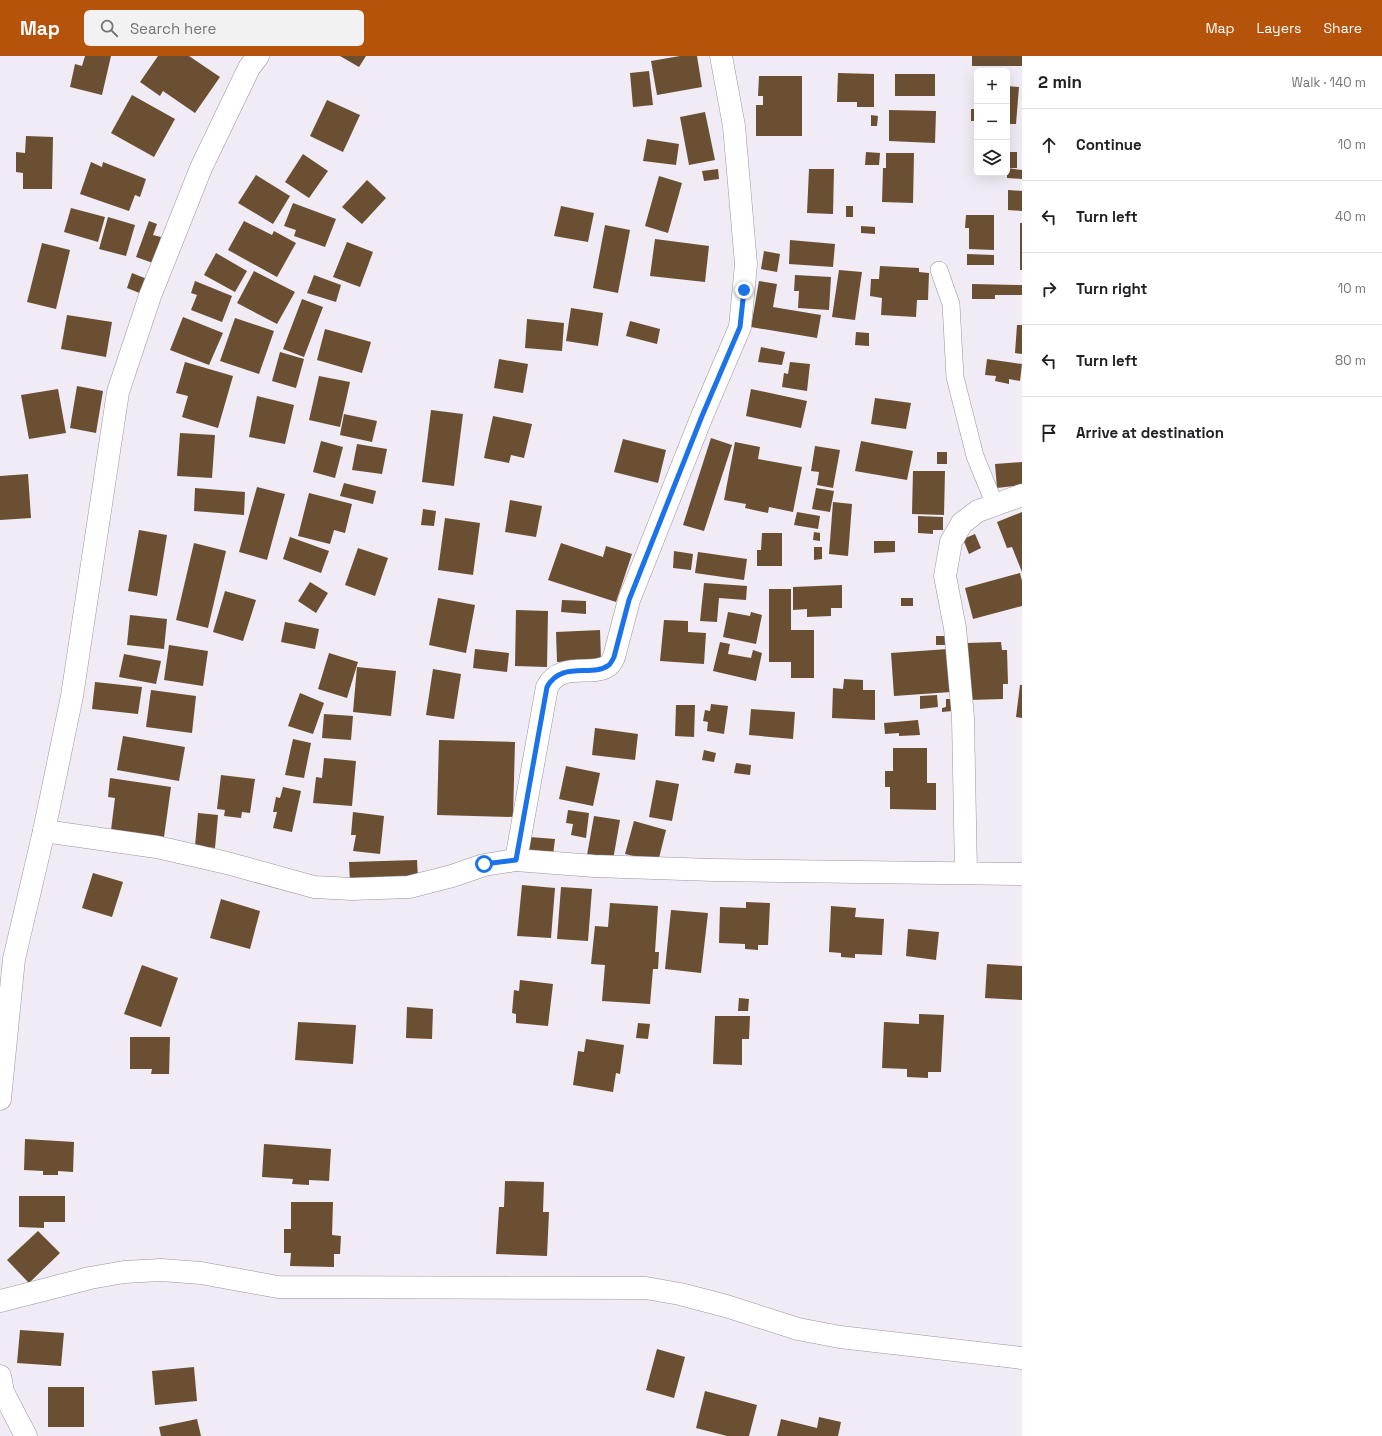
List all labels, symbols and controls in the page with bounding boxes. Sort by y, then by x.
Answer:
search box [84,10,364,46]
text: Map [20,16,60,41]
icon: search [98,17,120,39]
text: Search here [130,19,216,38]
text: Map [1205,19,1235,37]
text: Layers [1257,19,1301,37]
text: Share [1323,19,1362,37]
map controls [974,68,1010,176]
button: + [974,68,1010,104]
text: 2 min [1038,71,1082,93]
text: Walk · 140 m [1292,74,1366,91]
button: − [974,104,1010,140]
icon: ahead [1038,134,1060,156]
text: Continue [1076,135,1142,154]
text: 10 m [1338,136,1366,153]
button: layers [974,140,1010,176]
icon: left [1038,206,1060,228]
text: Turn left [1076,207,1138,226]
text: 40 m [1335,208,1366,225]
icon: right [1038,278,1060,300]
text: Turn right [1076,279,1147,298]
text: 10 m [1338,280,1366,297]
route end [735,281,753,299]
icon: left [1038,350,1060,372]
text: Turn left [1076,351,1138,370]
text: 80 m [1335,352,1366,369]
icon: arrive [1038,422,1060,444]
text: Arrive at destination [1076,423,1224,442]
route start [475,855,493,873]

